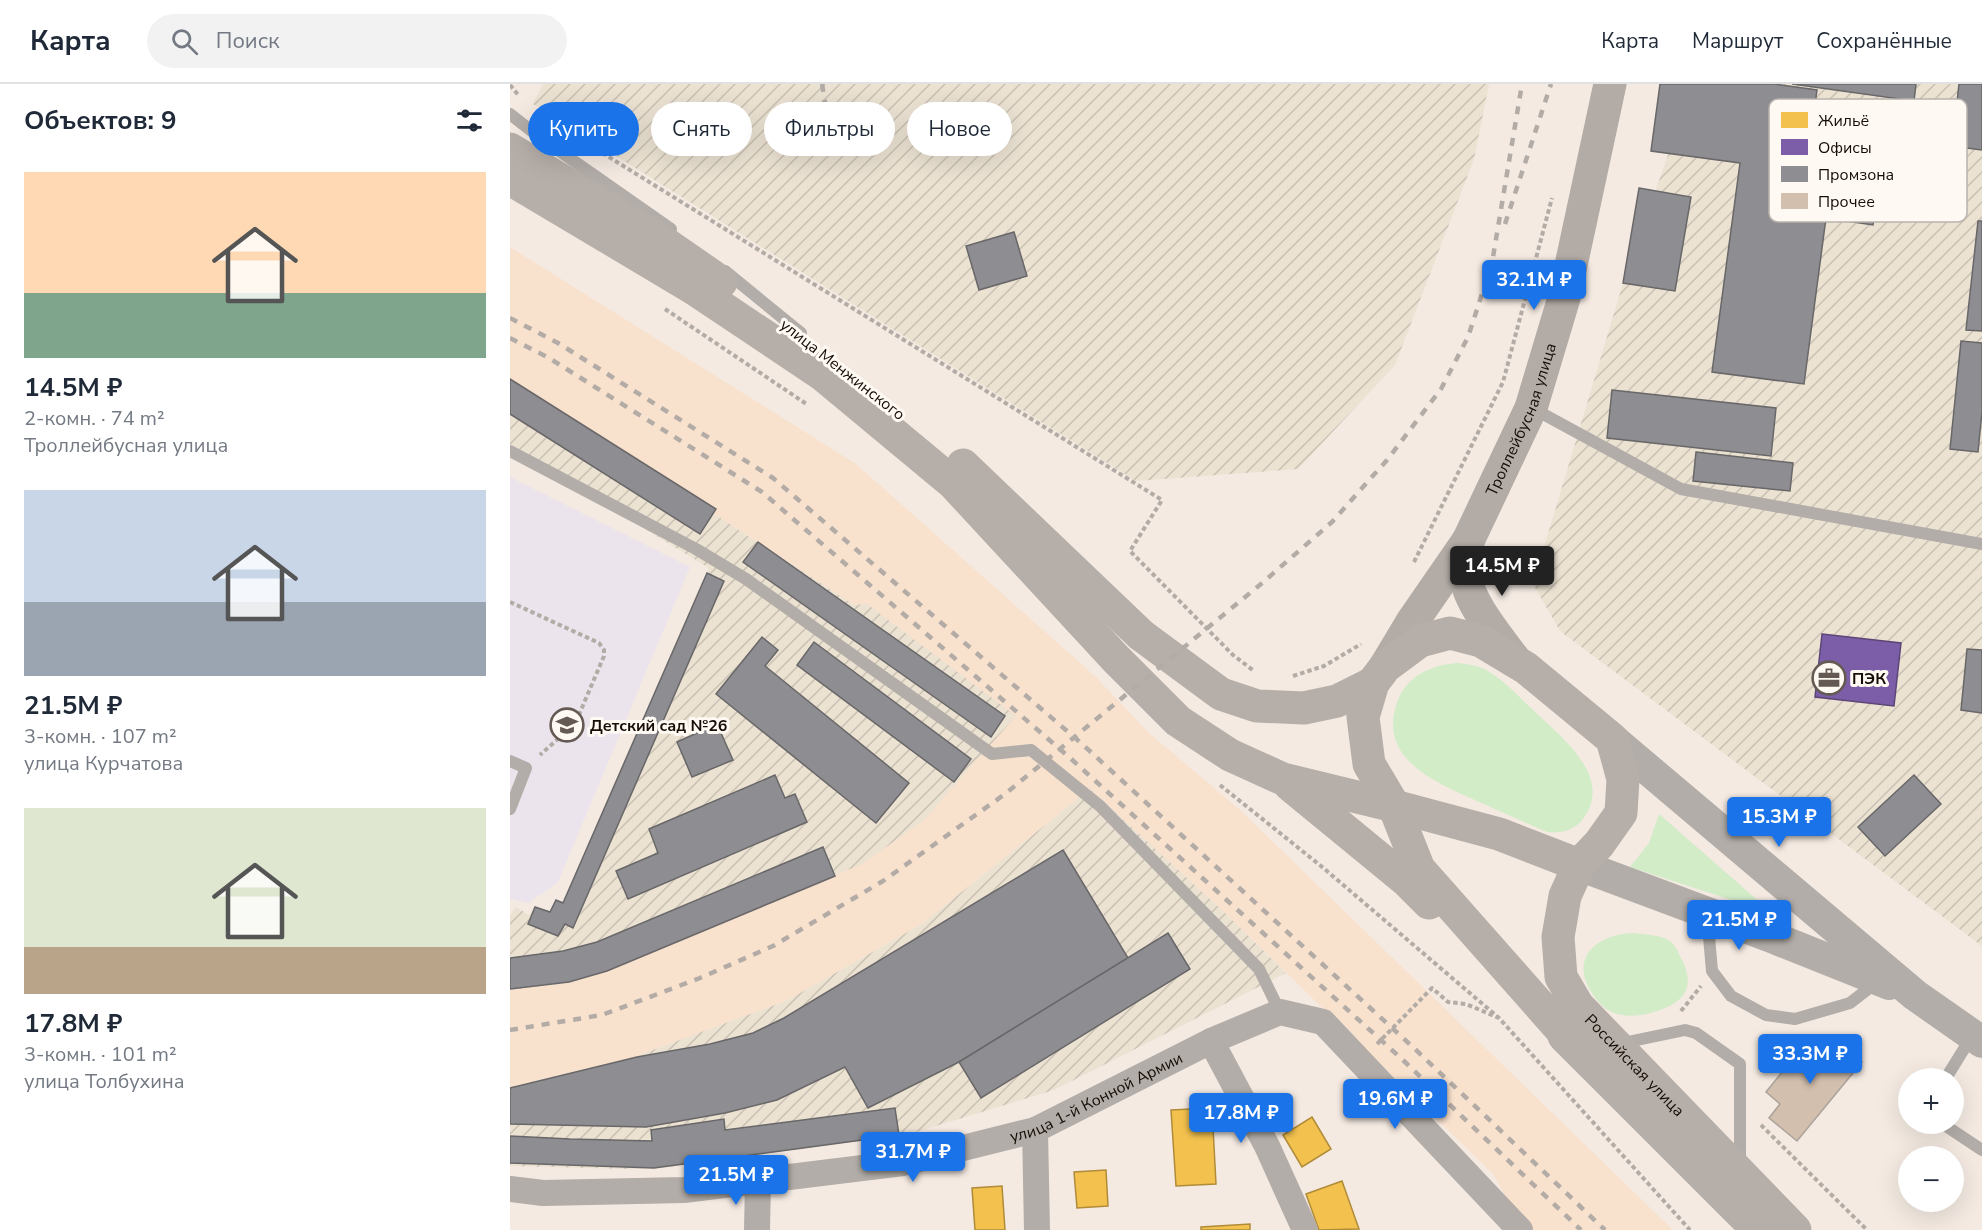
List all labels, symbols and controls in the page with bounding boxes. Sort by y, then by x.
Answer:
search box [147,14,567,68]
text: Карта [30,22,111,60]
icon: search [168,25,201,58]
text: Поиск [216,26,280,56]
text: Карта [1601,27,1659,55]
text: Маршрут [1692,27,1783,55]
text: Сохранённые [1816,27,1952,55]
legend [1769,99,1967,222]
chip: Купить [528,102,639,156]
chip: Снять [651,102,752,156]
chip: Фильтры [764,102,895,156]
chip: Новое [907,102,1012,156]
text: Объектов: 9 [24,103,177,138]
icon: filters [453,104,486,137]
text: Жильё [1818,110,1869,132]
text: Офисы [1818,137,1872,159]
text: Промзона [1818,164,1894,186]
text: Прочее [1818,191,1875,213]
icon: home [201,211,309,319]
pin: 32.1M ₽ [1479,260,1589,311]
text: 32.1M ₽ [1496,266,1572,293]
street label: улица Менжинского [775,314,909,426]
street label: Троллейбусная улица [1481,340,1562,500]
text: 14.5M ₽ [24,370,122,405]
text: 2-комн. · 74 m² [24,405,165,432]
text: Троллейбусная улица [24,432,228,459]
icon: home [201,529,309,637]
pin: 14.5M ₽ [1447,546,1557,597]
text: 14.5M ₽ [1464,552,1540,579]
office icon: ПЭК [1811,660,1847,696]
place label: ПЭК [1852,668,1886,690]
text: 21.5M ₽ [24,688,122,723]
school or university icon: Детский сад №26 [549,707,585,743]
place label: Детский сад №26 [590,715,727,737]
text: 3-комн. · 107 m² [24,723,177,750]
text: улица Курчатова [24,750,183,777]
pin: 15.3M ₽ [1724,797,1834,848]
text: 15.3M ₽ [1741,803,1817,830]
icon: home [201,847,309,955]
pin: 21.5M ₽ [1684,900,1794,951]
text: 21.5M ₽ [1701,906,1777,933]
text: 17.8M ₽ [24,1006,122,1041]
street label: Российская улица [1580,1009,1689,1122]
pin: 33.3M ₽ [1755,1034,1865,1085]
text: 33.3M ₽ [1772,1040,1848,1067]
text: 3-комн. · 101 m² [24,1041,177,1068]
street label: улица 1-й Конной Армии [1008,1047,1187,1148]
text: улица Толбухина [24,1068,184,1095]
map controls [1898,1068,1964,1212]
button: + [1898,1068,1964,1134]
pin: 19.6M ₽ [1340,1079,1450,1130]
text: 19.6M ₽ [1357,1085,1433,1112]
pin: 17.8M ₽ [1186,1093,1296,1144]
text: 17.8M ₽ [1203,1099,1279,1126]
pin: 31.7M ₽ [858,1132,968,1183]
text: 31.7M ₽ [875,1138,951,1165]
button: − [1898,1146,1964,1212]
pin: 21.5M ₽ [681,1155,791,1206]
text: 21.5M ₽ [698,1161,774,1188]

